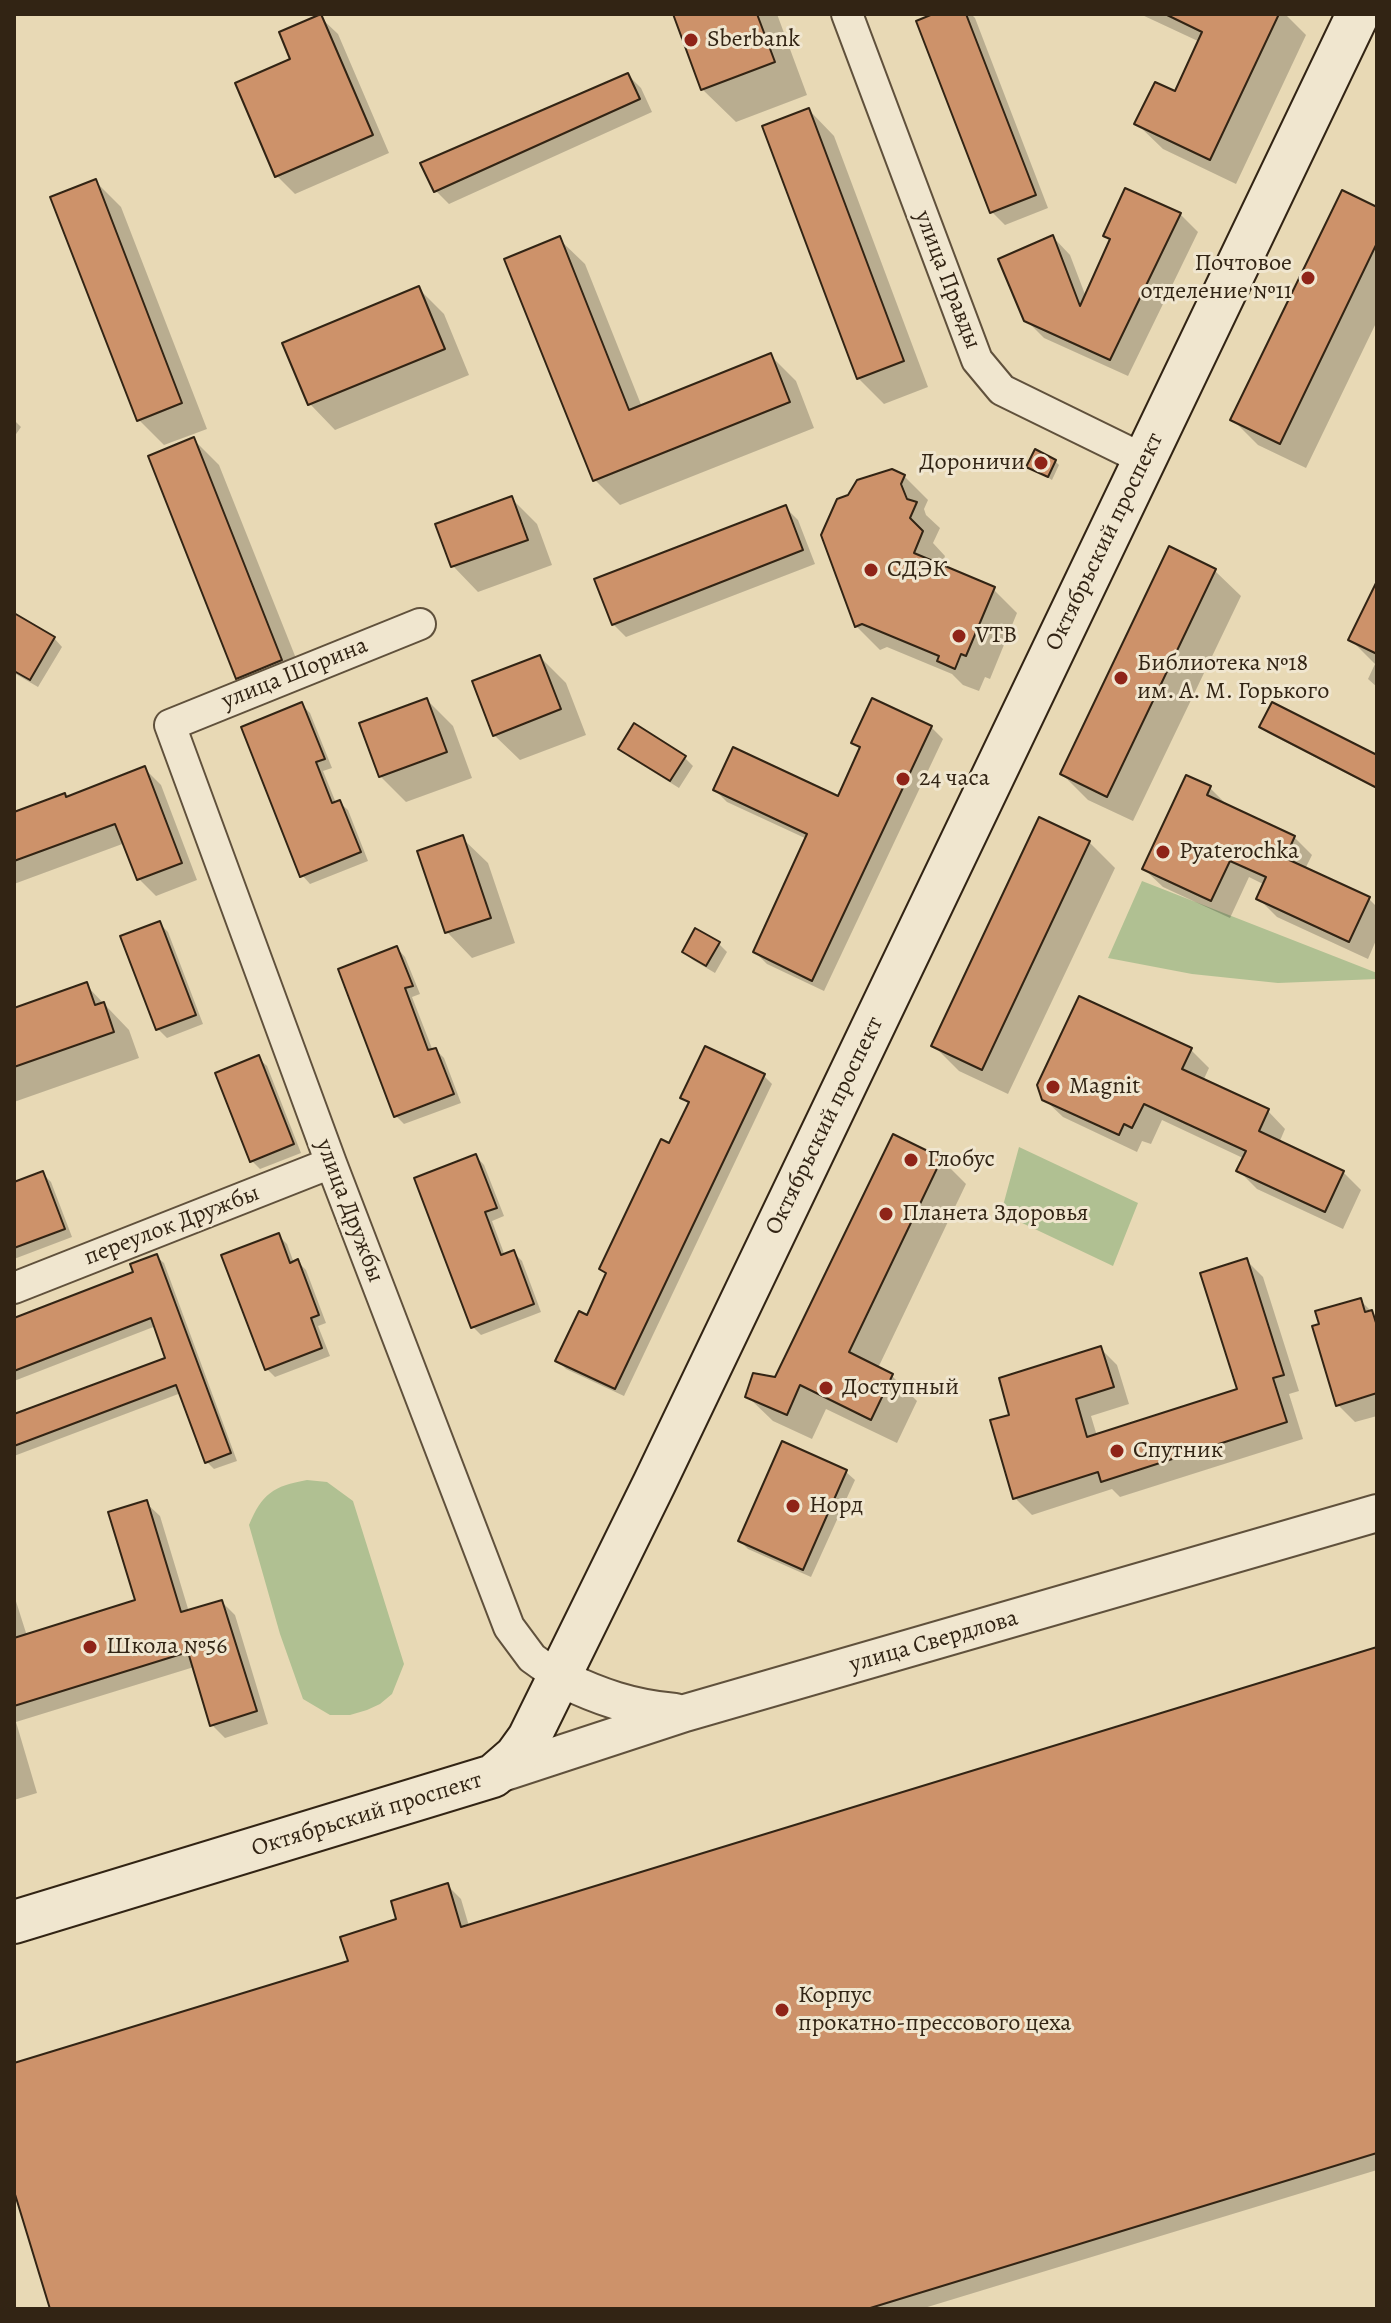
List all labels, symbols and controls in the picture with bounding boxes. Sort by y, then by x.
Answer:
place label: Sberbank [707,26,800,54]
marker: Sberbank [682,31,700,49]
street label: улица Правды [907,207,987,353]
place label: Почтовое отделение №11 [1141,250,1292,306]
marker: Почтовое отделение №11 [1299,269,1317,287]
street label: Октябрьский проспект [1040,428,1170,656]
place label: Дороничи [919,449,1025,477]
marker: Дороничи [1032,454,1050,472]
place label: СДЭК [887,556,947,584]
marker: СДЭК [862,561,880,579]
place label: VTB [975,622,1017,650]
marker: VTB [950,627,968,645]
street label: улица Шорина [218,632,372,716]
place label: Библиотека №18 им. А. М. Горького [1137,650,1329,706]
marker: Библиотека №18 им. А. М. Горького [1112,669,1130,687]
place label: 24 часа [919,765,990,793]
marker: 24 часа [894,770,912,788]
place label: Pyaterochka [1179,838,1299,866]
marker: Pyaterochka [1154,843,1172,861]
street label: Октябрьский проспект [760,1012,890,1240]
place label: Magnit [1069,1073,1140,1101]
marker: Magnit [1044,1078,1062,1096]
street label: улица Дружбы [308,1135,390,1287]
place label: Глобус [927,1146,995,1174]
marker: Глобус [902,1151,920,1169]
street label: переулок Дружбы [80,1179,264,1273]
place label: Планета Здоровья [902,1200,1088,1228]
marker: Планета Здоровья [877,1205,895,1223]
place label: Доступный [842,1374,959,1402]
marker: Доступный [817,1379,835,1397]
place label: Спутник [1133,1437,1223,1465]
marker: Спутник [1108,1442,1126,1460]
place label: Норд [809,1492,863,1520]
marker: Норд [784,1497,802,1515]
street label: улица Свердлова [846,1604,1022,1680]
place label: Школа №56 [106,1633,227,1661]
marker: Школа №56 [81,1638,99,1656]
street label: Октябрьский проспект [248,1766,486,1864]
place label: Корпус прокатно-прессового цеха [798,1982,1071,2038]
marker: Корпус прокатно-прессового цеха [773,2001,791,2019]

